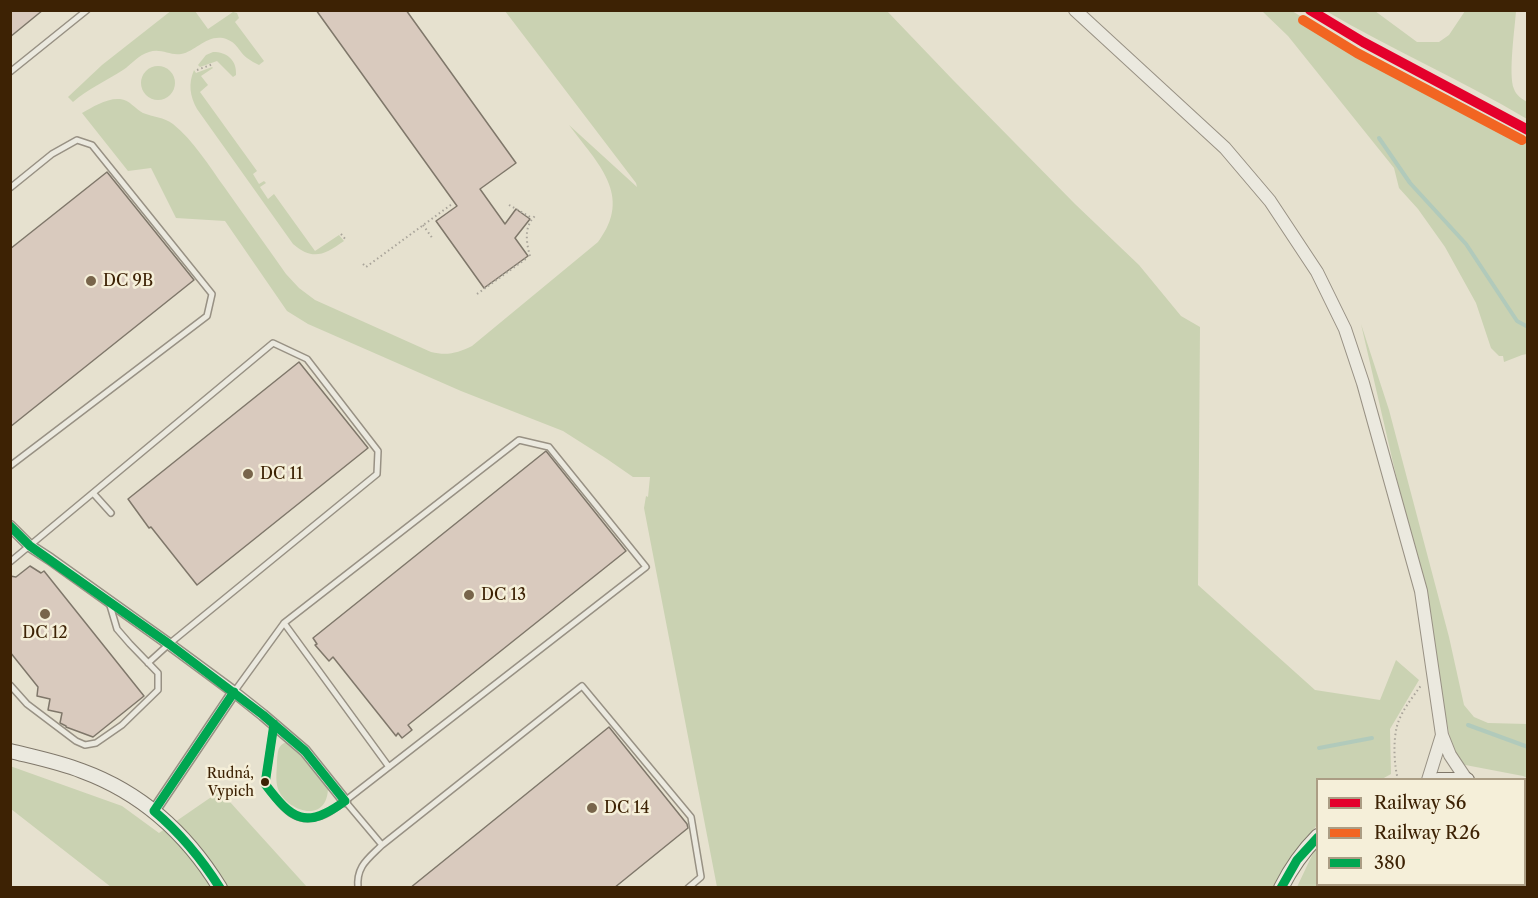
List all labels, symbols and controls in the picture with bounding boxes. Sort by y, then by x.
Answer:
place label: DC 9B [103,271,153,291]
marker: DC 9B [84,274,98,288]
place label: DC 11 [260,464,303,484]
marker: DC 11 [241,467,255,481]
place label: DC 13 [481,585,526,605]
marker: DC 13 [462,588,476,602]
marker: DC 12 [38,607,52,621]
place label: DC 12 [22,623,68,643]
place label: Rudná, Vypich [207,766,254,798]
marker: Rudná, Vypich [259,776,271,788]
legend [1316,778,1526,886]
text: Railway S6 [1374,792,1466,814]
place label: DC 14 [604,798,650,818]
marker: DC 14 [585,801,599,815]
text: Railway R26 [1374,822,1480,844]
text: 380 [1374,852,1406,874]

